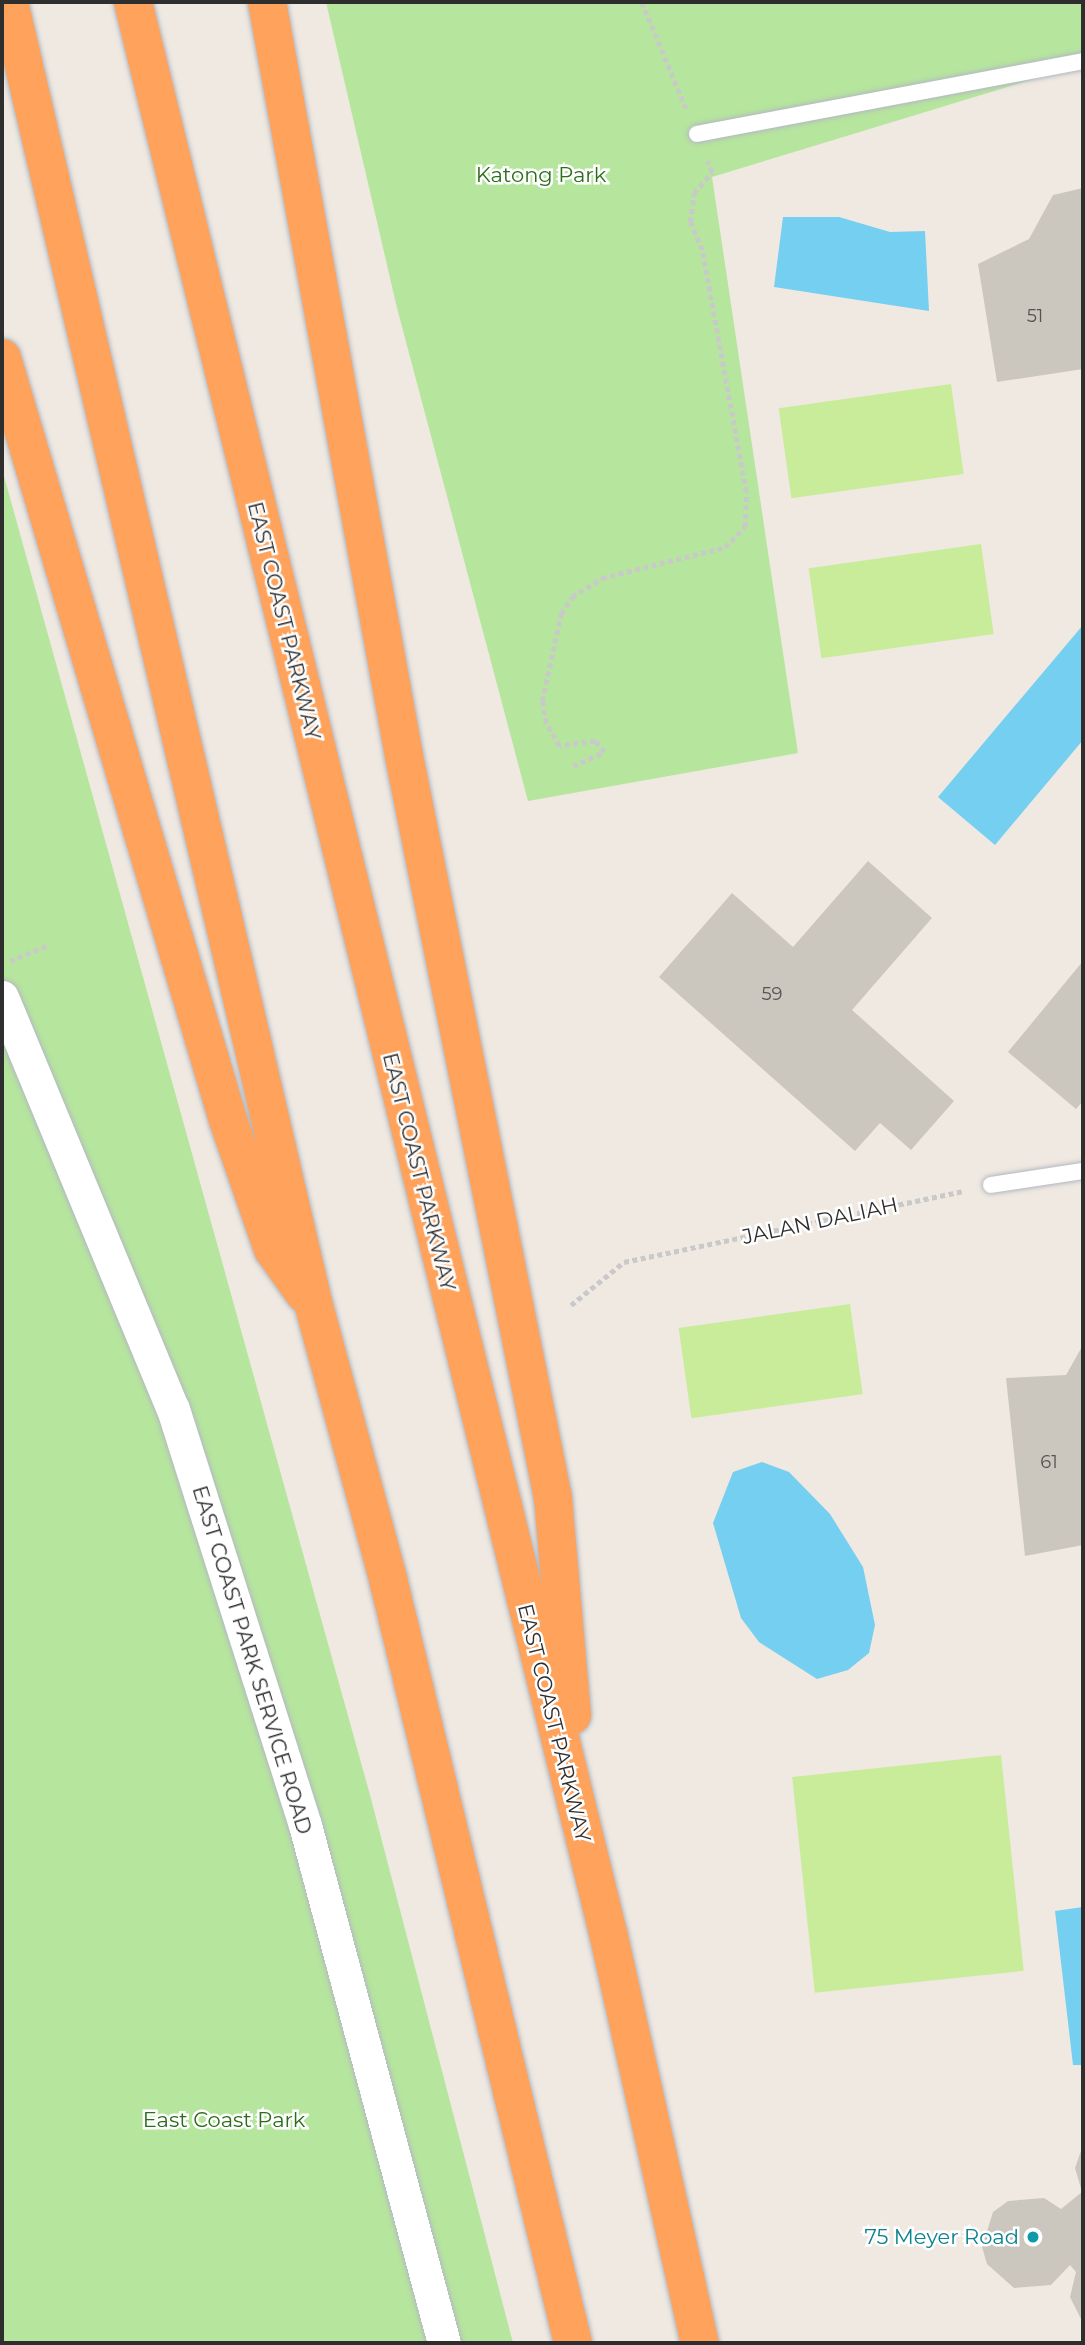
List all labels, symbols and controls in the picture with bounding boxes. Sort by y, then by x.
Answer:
park label: Katong Park [476,162,606,188]
house number: 51 [1027,305,1043,327]
street label: EAST COAST PARKWAY [242,499,326,743]
house number: 59 [761,983,783,1005]
street label: EAST COAST PARKWAY [377,1050,461,1294]
street label: JALAN DALIAH [740,1192,900,1250]
house number: 61 [1040,1451,1058,1473]
street label: EAST COAST PARK SERVICE ROAD [187,1483,317,1837]
street label: EAST COAST PARKWAY [512,1601,596,1845]
park label: East Coast Park [143,2107,305,2133]
place label: 75 Meyer Road [864,2224,1019,2250]
marker: 75 Meyer Road [1025,2229,1041,2245]

